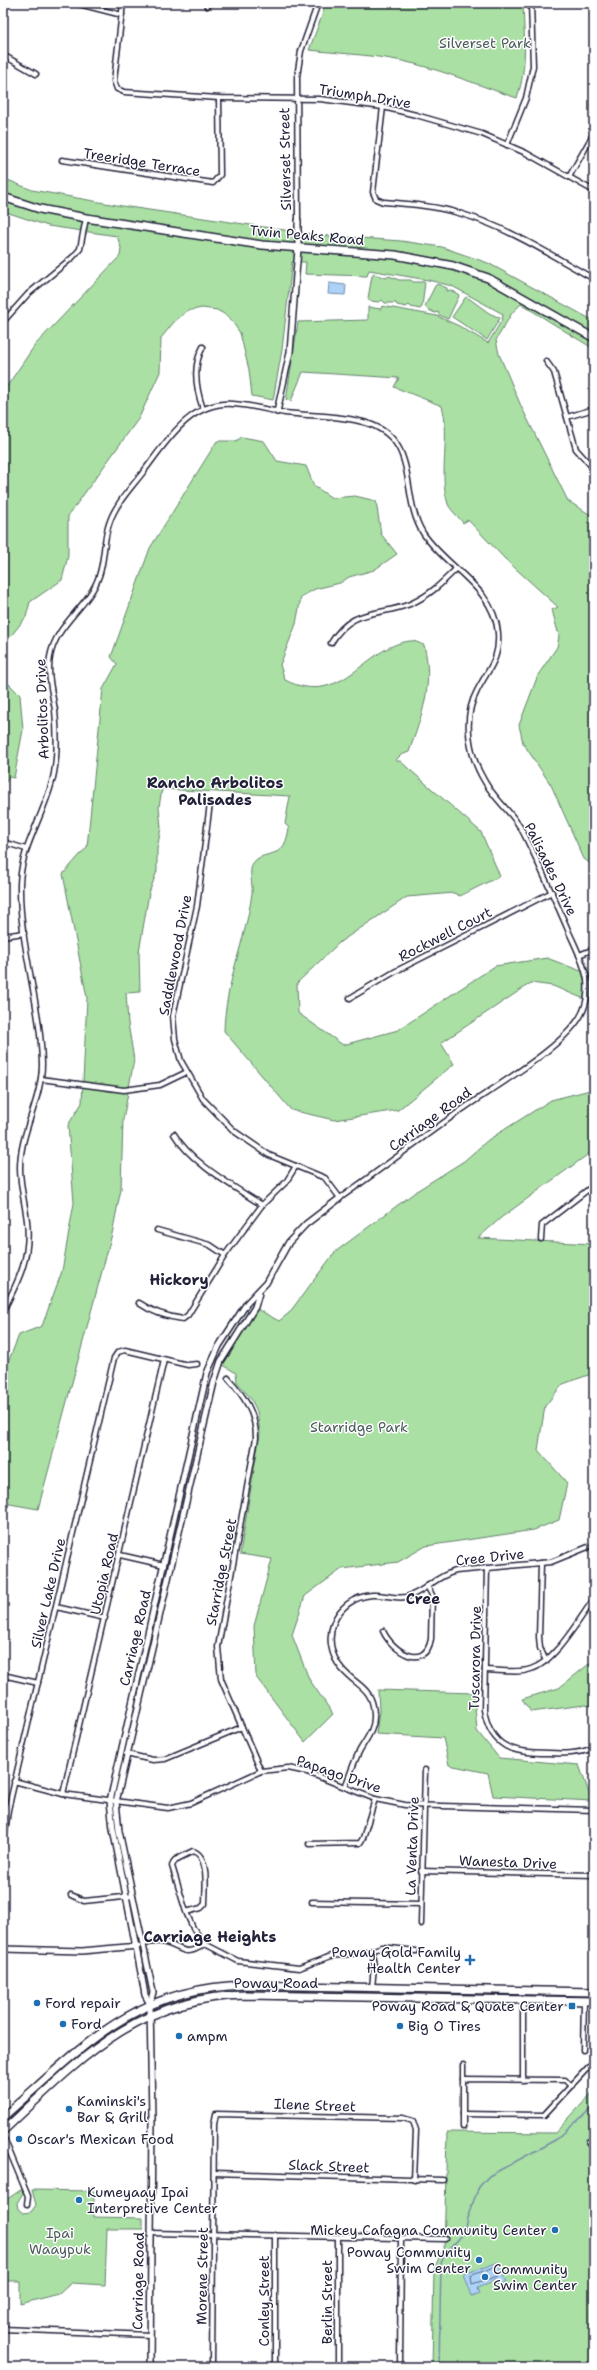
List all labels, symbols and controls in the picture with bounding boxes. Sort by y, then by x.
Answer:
park label: Silverset Park [439,34,531,52]
street label: Triumph Drive [318,80,412,112]
street label: Silverset Street [275,107,295,211]
street label: Treeridge Terrace [82,144,202,180]
street label: Twin Peaks Road [249,221,365,249]
street label: Arbolitos Drive [31,658,53,760]
district label: Rancho Arbolitos Palisades [147,773,283,810]
street label: Palisades Drive [521,819,581,919]
street label: Saddlewood Drive [154,893,196,1017]
street label: Rockwell Court [395,903,495,965]
street label: Carriage Road [385,1083,475,1155]
district label: Hickory [149,1270,209,1290]
park label: Starridge Park [310,1418,408,1436]
street label: Starridge Street [202,1517,240,1627]
street label: Utopia Road [86,1531,122,1617]
street label: Silver Lake Drive [27,1536,69,1650]
street label: Cree Drive [455,1544,525,1570]
street label: Carriage Road [115,1588,155,1688]
district label: Cree [406,1589,440,1609]
street label: Tuscarora Drive [465,1605,485,1711]
street label: Papago Drive [294,1751,384,1797]
street label: La Venta Drive [401,1796,423,1896]
street label: Wanesta Drive [459,1851,557,1873]
district label: Carriage Heights [144,1927,277,1947]
place label: Poway Gold Family Health Center [331,1943,461,1977]
marker: Poway Gold Family Health Center [464,1954,476,1966]
street label: Poway Road [234,1974,318,1992]
place label: Ford repair [45,1994,121,2012]
place label: Poway Road & Quate Center [372,1997,564,2015]
marker: Ford repair [32,1998,42,2008]
marker: Poway Road & Quate Center [567,2001,577,2011]
place label: Ford [71,2015,102,2033]
place label: Big O Tires [408,2017,481,2035]
marker: Ford [58,2019,68,2029]
marker: Big O Tires [395,2021,405,2031]
place label: ampm [187,2027,228,2045]
marker: ampm [174,2031,184,2041]
place label: Kaminski's Bar & Grill [77,2092,148,2126]
street label: Ilene Street [274,2095,356,2115]
marker: Kaminski's Bar & Grill [64,2104,74,2114]
place label: Oscar's Mexican Food [27,2130,174,2148]
marker: Oscar's Mexican Food [14,2134,24,2144]
street label: Slack Street [288,2156,370,2176]
place label: Kumeyaay Ipai Interpretive Center [87,2183,218,2217]
marker: Kumeyaay Ipai Interpretive Center [74,2195,84,2205]
place label: Mickey Cafagna Community Center [310,2221,547,2239]
park label: Ipai Waaypuk [29,2224,91,2258]
marker: Mickey Cafagna Community Center [550,2225,560,2235]
street label: Morene Street [192,2227,212,2325]
street label: Carriage Road [128,2232,148,2330]
place label: Poway Community Swim Center [347,2243,471,2277]
street label: Conley Street [255,2255,273,2347]
marker: Poway Community Swim Center [474,2255,484,2265]
street label: Berlin Street [318,2260,336,2344]
place label: Community Swim Center [493,2260,578,2294]
marker: Community Swim Center [480,2272,490,2282]

